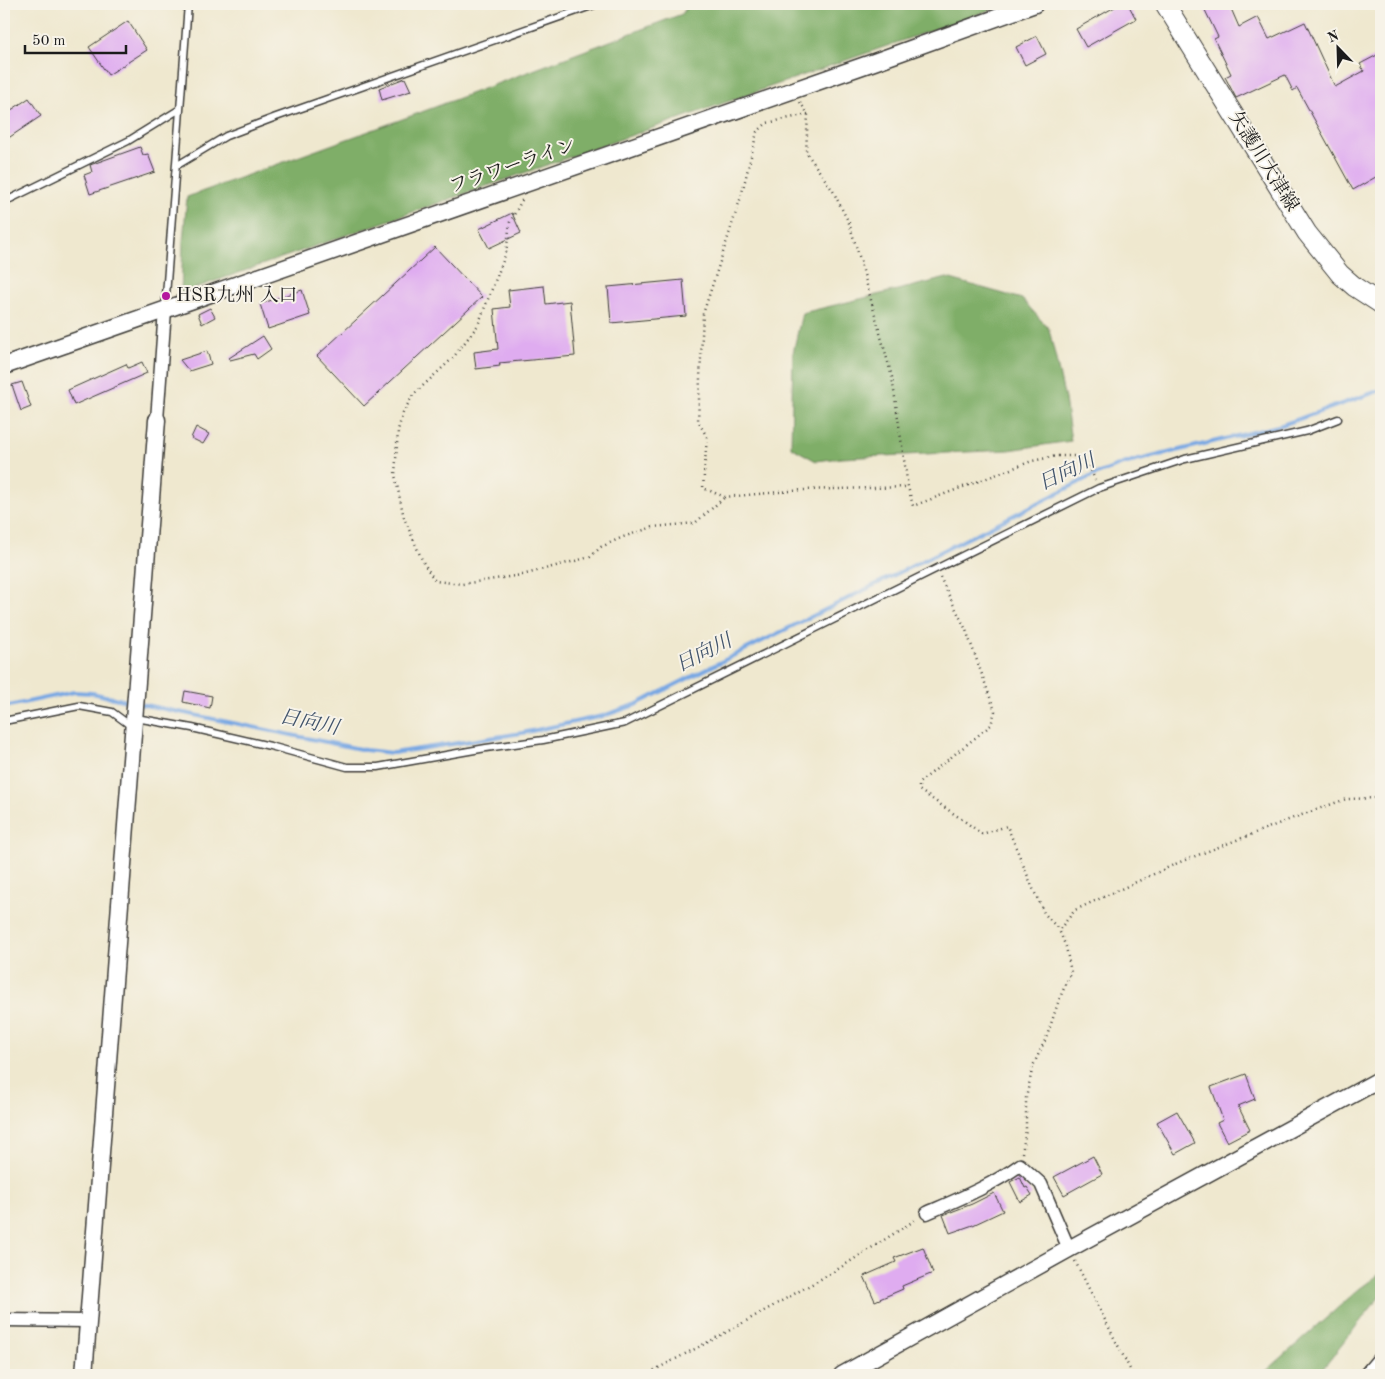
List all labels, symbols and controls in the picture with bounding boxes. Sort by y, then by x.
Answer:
scale bar [25,22,126,54]
north arrow [1312,22,1362,72]
text: N [1326,28,1341,45]
text: 50 m [32,34,66,49]
street label: 矢護川大津線 [1225,107,1304,215]
street label: フラワーライン [447,136,579,198]
place label: HSR九州 入口 [176,285,298,306]
marker: HSR九州 入口 [160,290,172,302]
water label: 日向川 [1035,449,1100,495]
water label: 日向川 [672,629,737,677]
water label: 日向川 [278,705,343,739]

